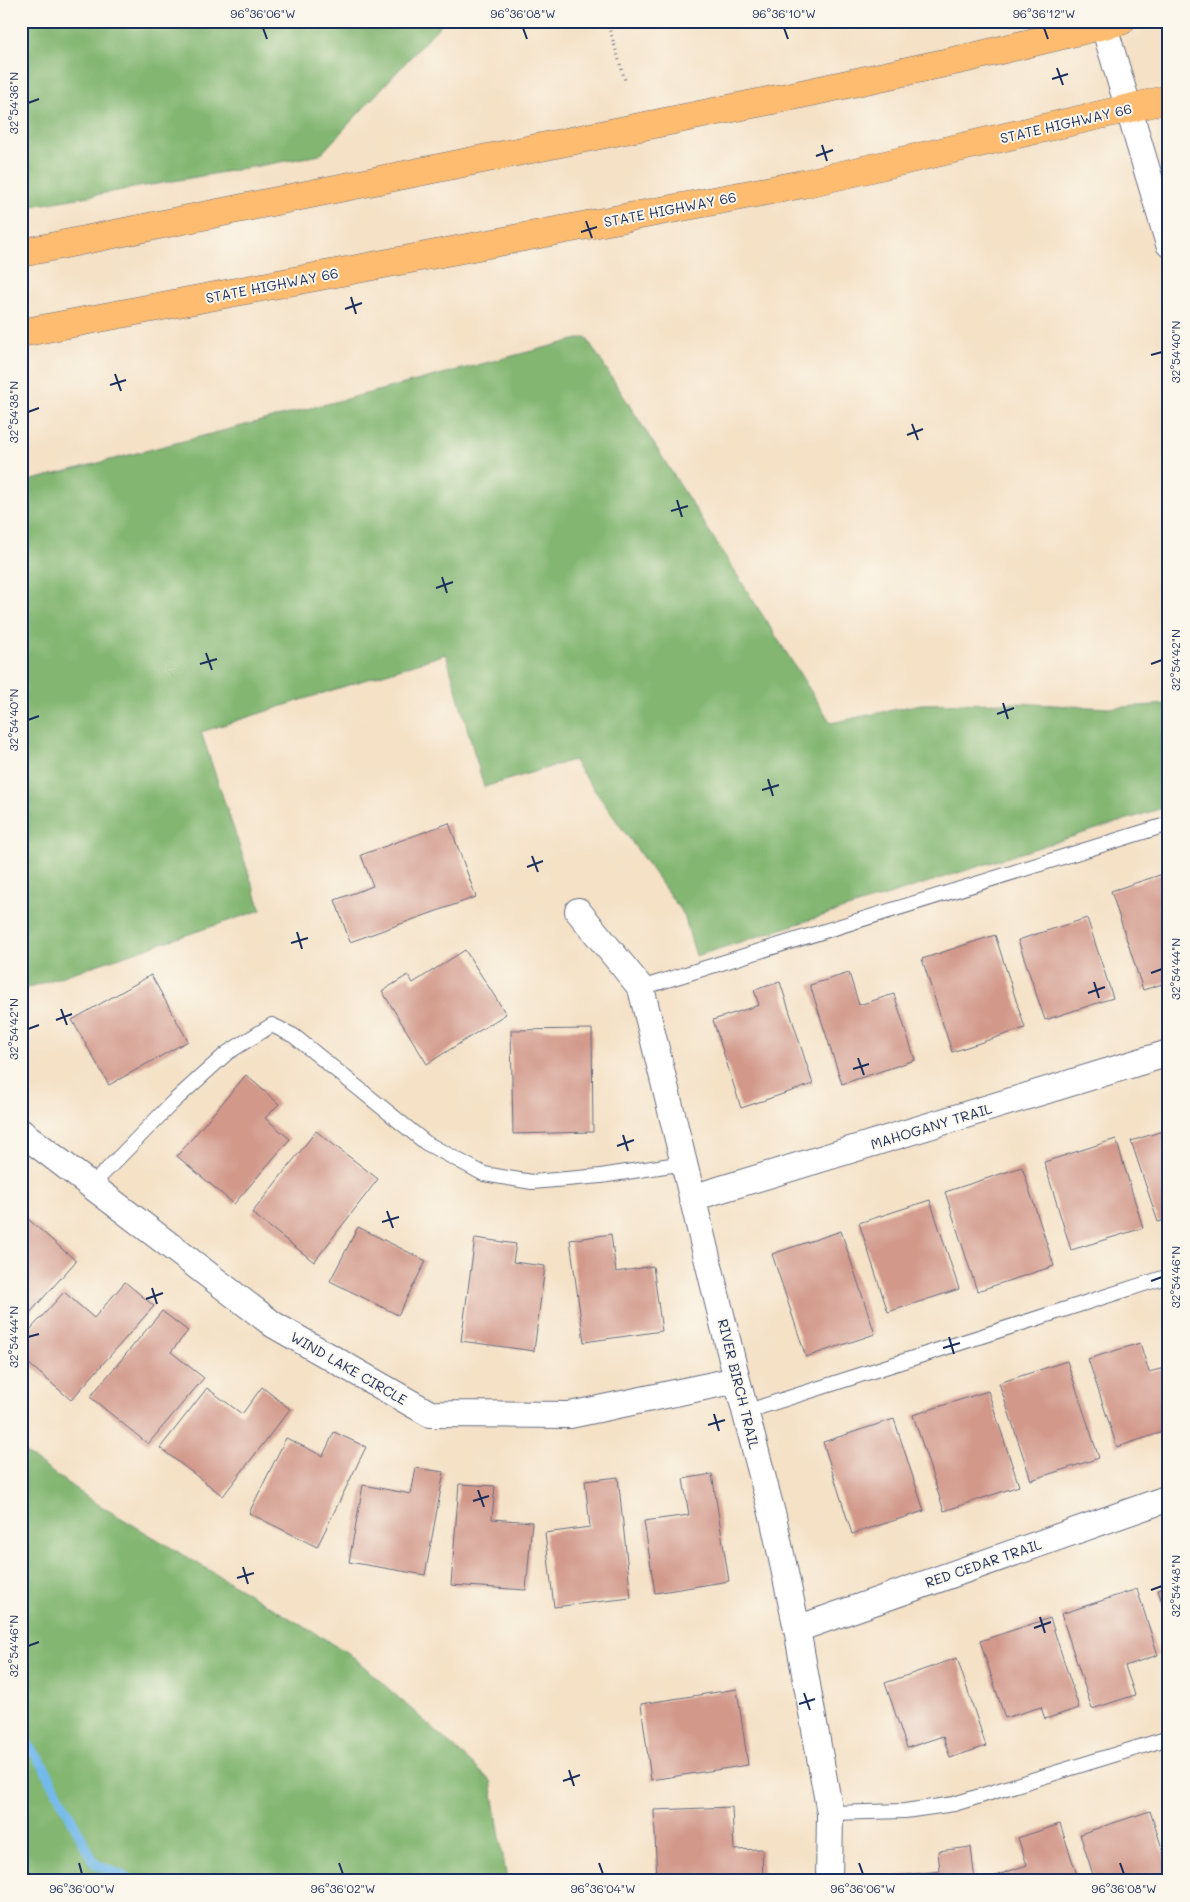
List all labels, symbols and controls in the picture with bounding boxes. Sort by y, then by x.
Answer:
text: 96°36'06"W [230,5,296,21]
text: 96°36'08"W [490,5,556,21]
text: 96°36'10"W [752,5,816,21]
text: 96°36'12"W [1013,5,1075,21]
text: 32°54'36"N [5,72,21,134]
street label: STATE HIGHWAY 66 [998,99,1134,147]
street label: STATE HIGHWAY 66 [602,187,738,231]
street label: STATE HIGHWAY 66 [204,263,340,307]
text: 32°54'40"N [1167,321,1183,383]
text: 32°54'38"N [5,381,21,443]
text: 32°54'42"N [1167,629,1183,691]
text: 32°54'40"N [5,689,21,751]
text: 32°54'44"N [1167,938,1183,1000]
text: 32°54'42"N [5,998,21,1060]
street label: MAHOGANY TRAIL [868,1098,995,1153]
text: 32°54'46"N [1167,1246,1183,1308]
text: 32°54'44"N [5,1306,21,1368]
street label: RIVER BIRCH TRAIL [714,1317,765,1452]
street label: WIND LAKE CIRCLE [287,1327,411,1409]
street label: RED CEDAR TRAIL [922,1534,1044,1592]
text: 32°54'48"N [1167,1555,1183,1617]
text: 32°54'46"N [5,1615,21,1677]
text: 96°36'00"W [49,1880,115,1896]
text: 96°36'02"W [311,1880,375,1896]
text: 96°36'04"W [570,1880,636,1896]
text: 96°36'06"W [830,1880,896,1896]
text: 96°36'08"W [1091,1880,1157,1896]

